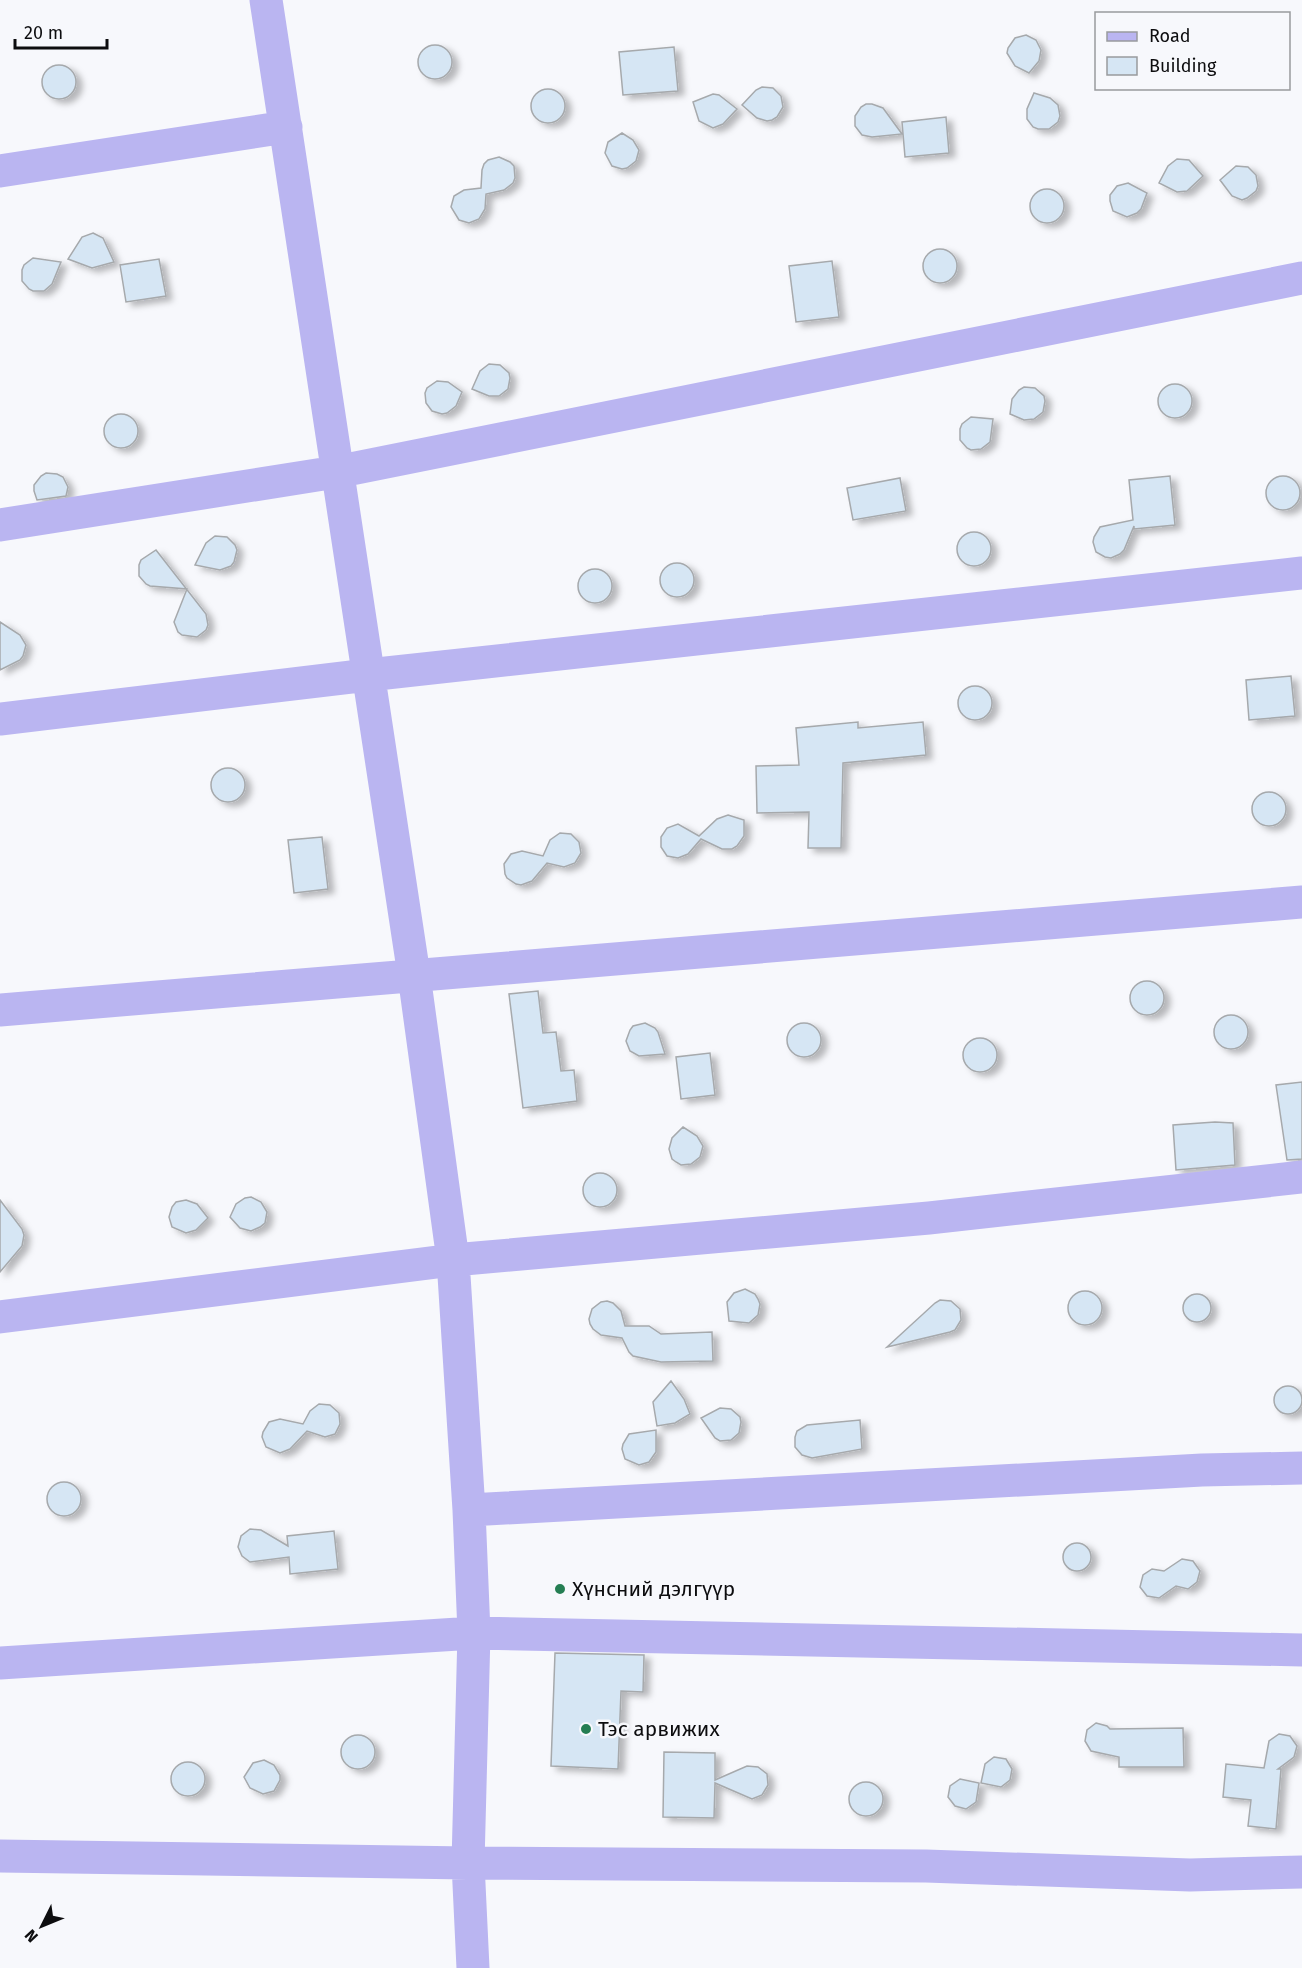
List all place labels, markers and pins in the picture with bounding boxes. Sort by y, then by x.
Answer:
place label: Хүнсний дэлгүүр [572,1576,735,1602]
marker: Хүнсний дэлгүүр [553,1582,567,1596]
place label: Тэс арвижих [598,1716,720,1742]
marker: Тэс арвижих [579,1722,593,1736]

